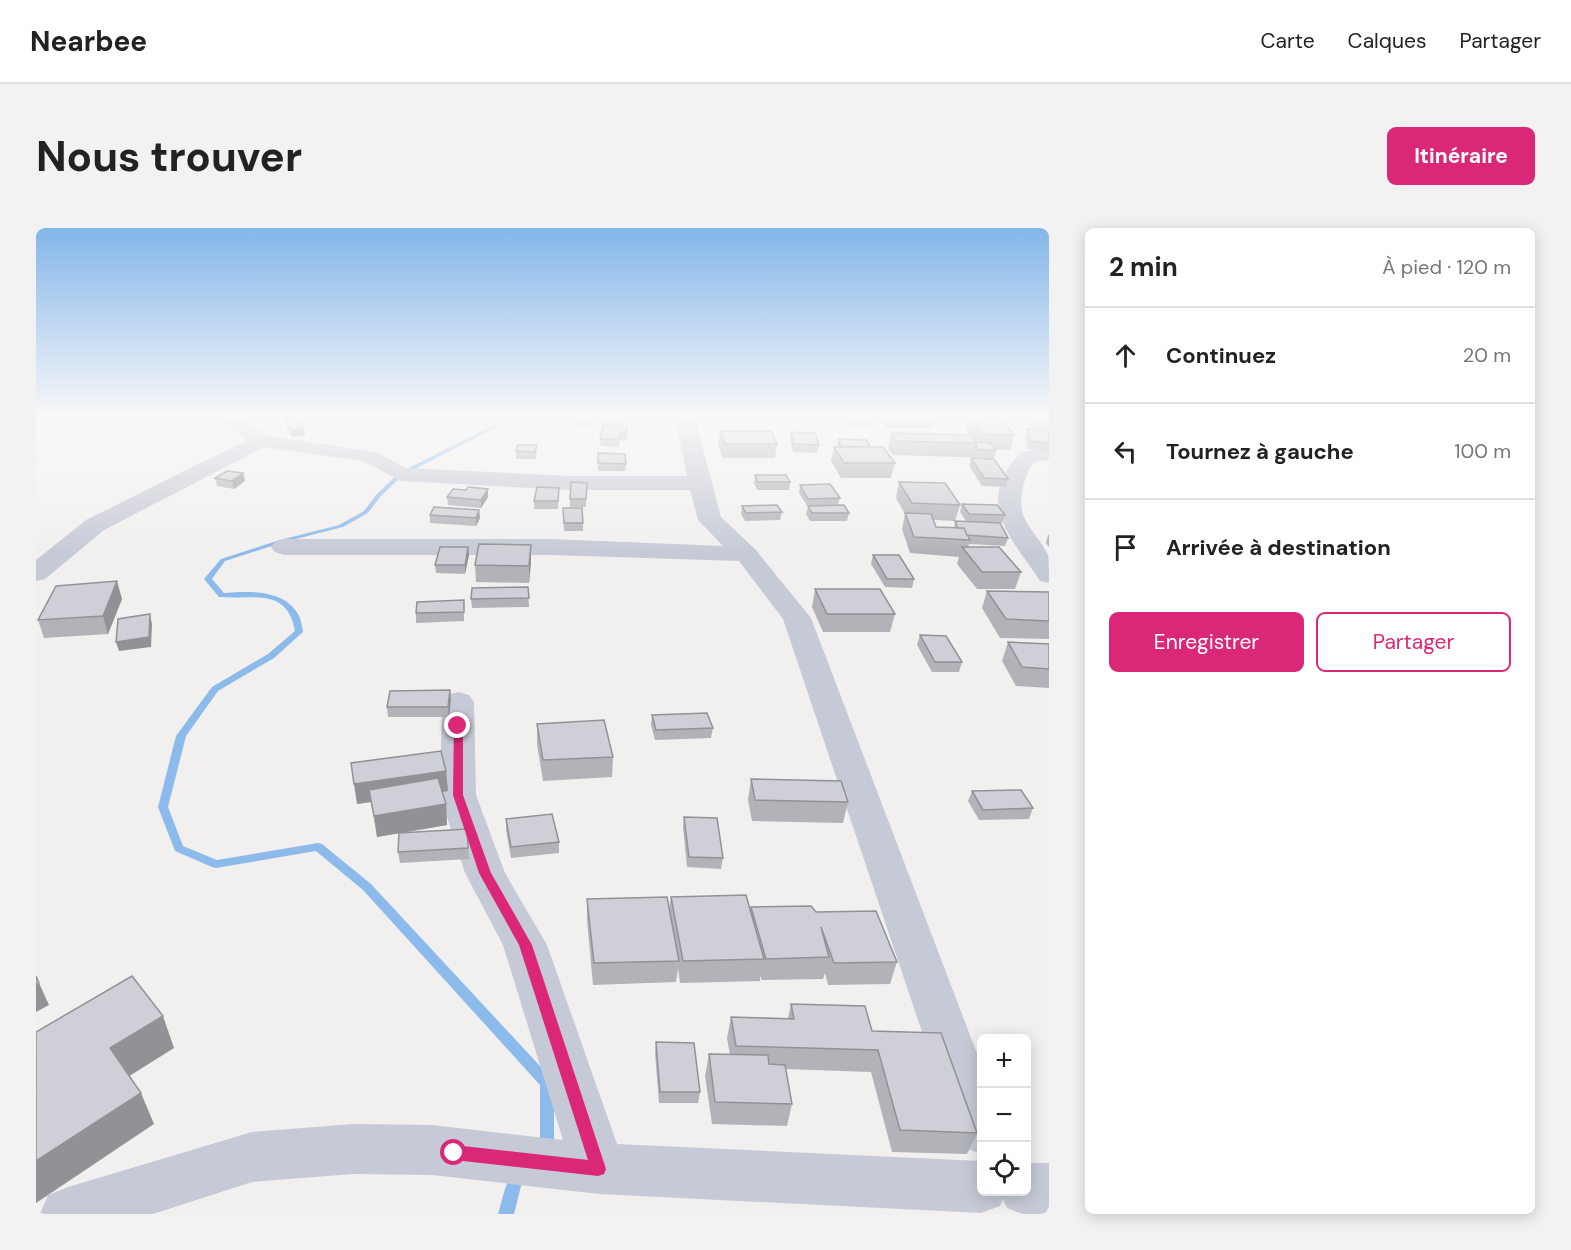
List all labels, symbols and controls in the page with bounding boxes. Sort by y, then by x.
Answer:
text: Nearbee [30,23,147,60]
text: Carte [1260,27,1315,55]
text: Calques [1348,27,1426,55]
text: Partager [1459,27,1541,55]
button: Itinéraire [1387,127,1535,185]
text: Nous trouver [36,129,302,184]
text: 2 min [1109,250,1178,284]
text: À pied · 120 m [1382,254,1511,280]
icon: ahead [1109,339,1142,372]
text: Continuez [1166,341,1276,370]
text: 20 m [1463,342,1511,368]
icon: left [1109,435,1142,468]
text: Tournez à gauche [1166,437,1354,466]
text: 100 m [1454,438,1511,464]
icon: arrive [1109,531,1142,564]
text: Arrivée à destination [1166,533,1391,562]
button: Enregistrer [1109,612,1304,672]
button: Partager [1316,612,1511,672]
route end [444,712,470,738]
map controls [977,1034,1031,1196]
button: + [977,1034,1031,1088]
button: − [977,1088,1031,1142]
route start [440,1139,466,1165]
button: locate [977,1142,1031,1196]

